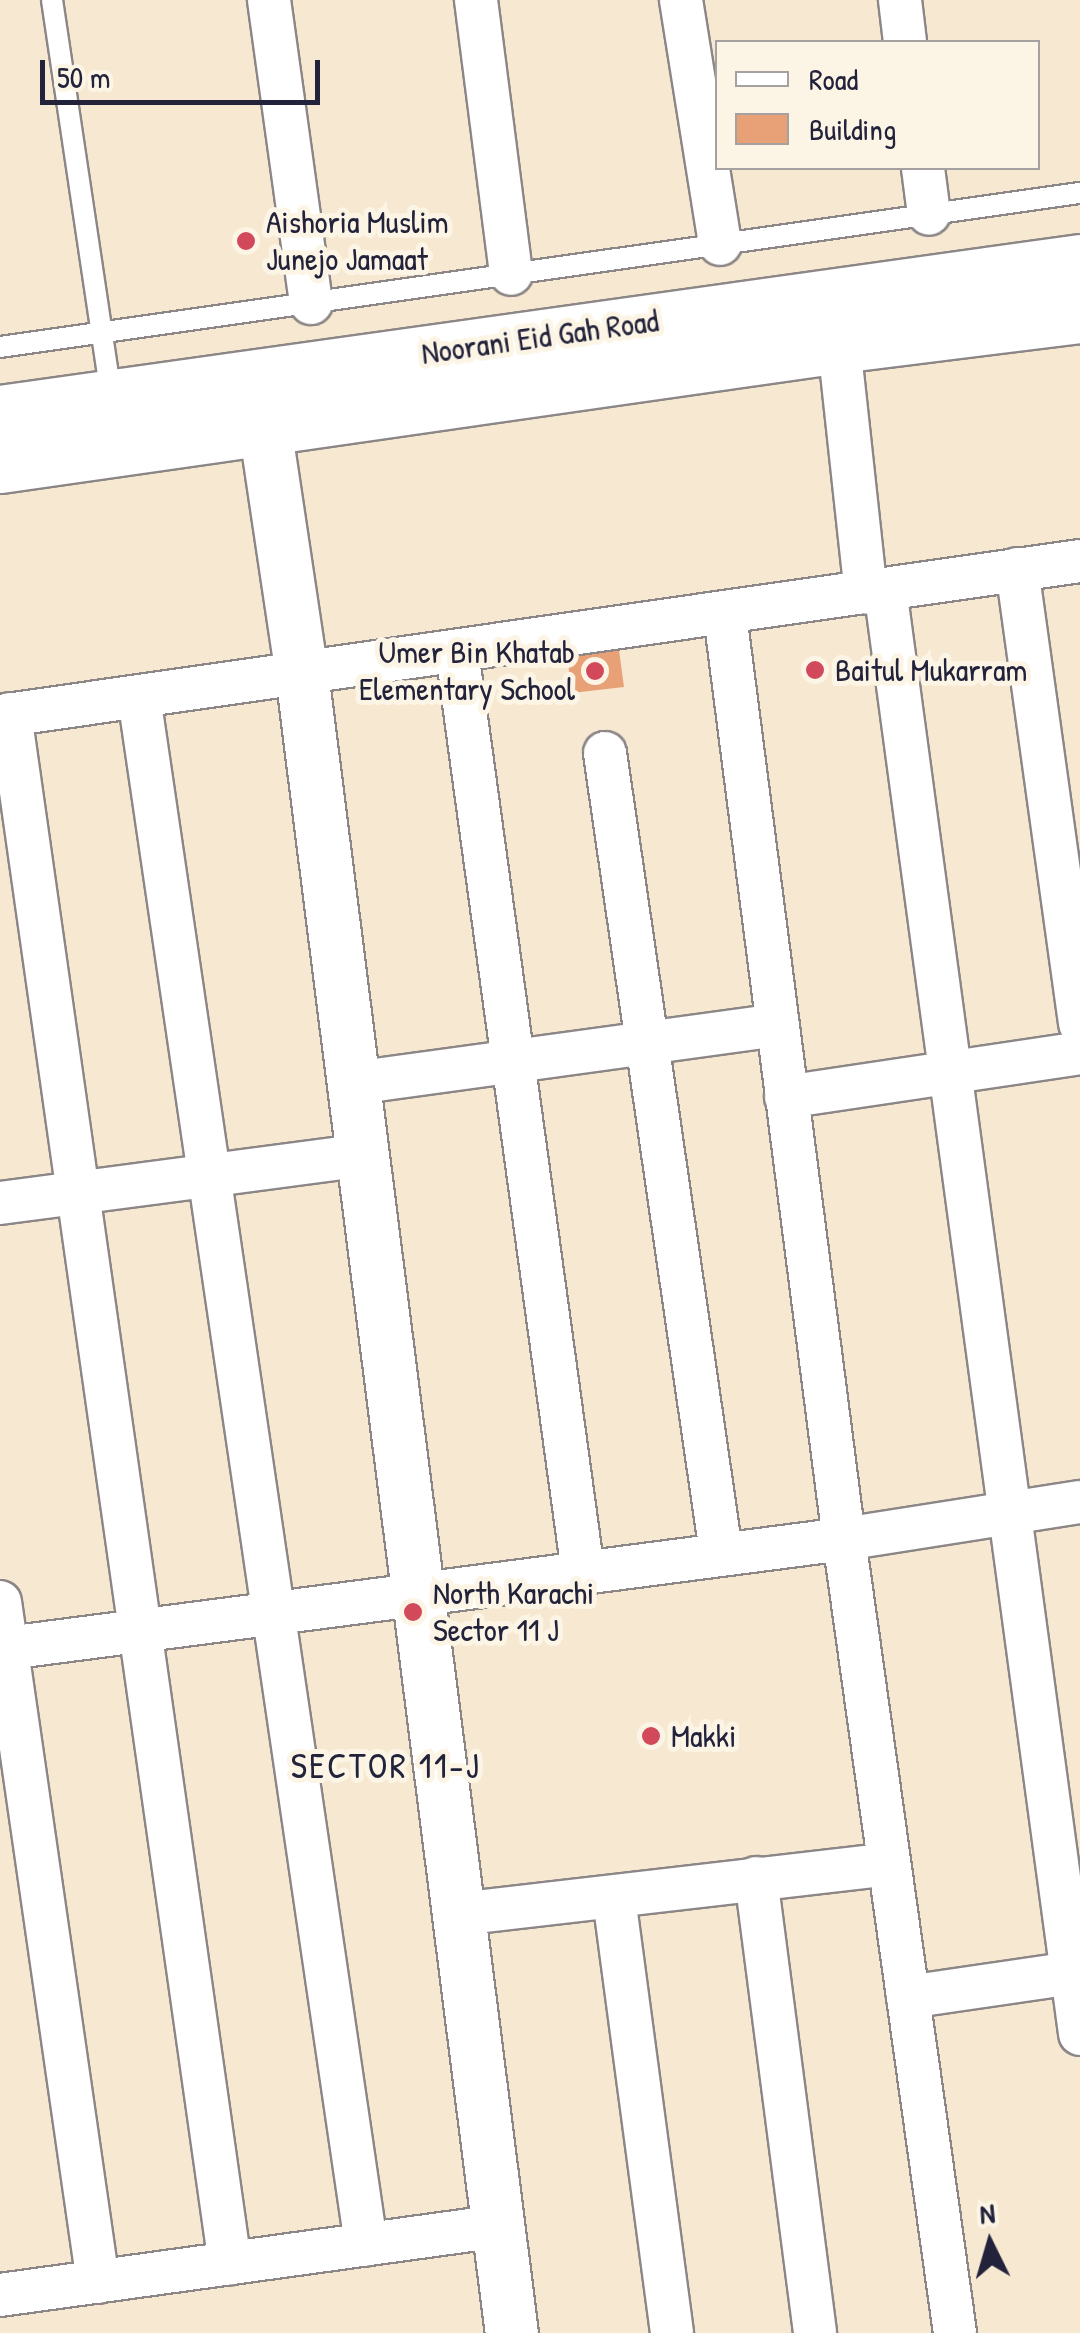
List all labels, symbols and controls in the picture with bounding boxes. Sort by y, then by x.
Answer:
scale bar [45,40,325,102]
legend [715,40,1040,170]
text: 50 m [57,57,110,97]
text: Road [809,59,858,99]
text: Building [809,109,896,149]
place label: Aishoria Muslim Junejo Jamaat [266,204,448,279]
marker: Aishoria Muslim Junejo Jamaat [235,230,257,252]
street label: Noorani Eid Gah Road [419,301,661,373]
place label: Umer Bin Khatab Elementary School [359,634,575,709]
place label: Baitul Mukarram [835,651,1027,689]
marker: Baitul Mukarram [804,659,826,681]
marker: Umer Bin Khatab Elementary School [584,660,606,682]
place label: North Karachi Sector 11 J [433,1575,594,1650]
marker: North Karachi Sector 11 J [402,1601,424,1623]
place label: Makki [671,1717,736,1755]
marker: Makki [640,1725,662,1747]
district label: SECTOR 11-J [291,1745,481,1787]
north arrow [940,2193,1040,2293]
text: N [978,2194,996,2233]

